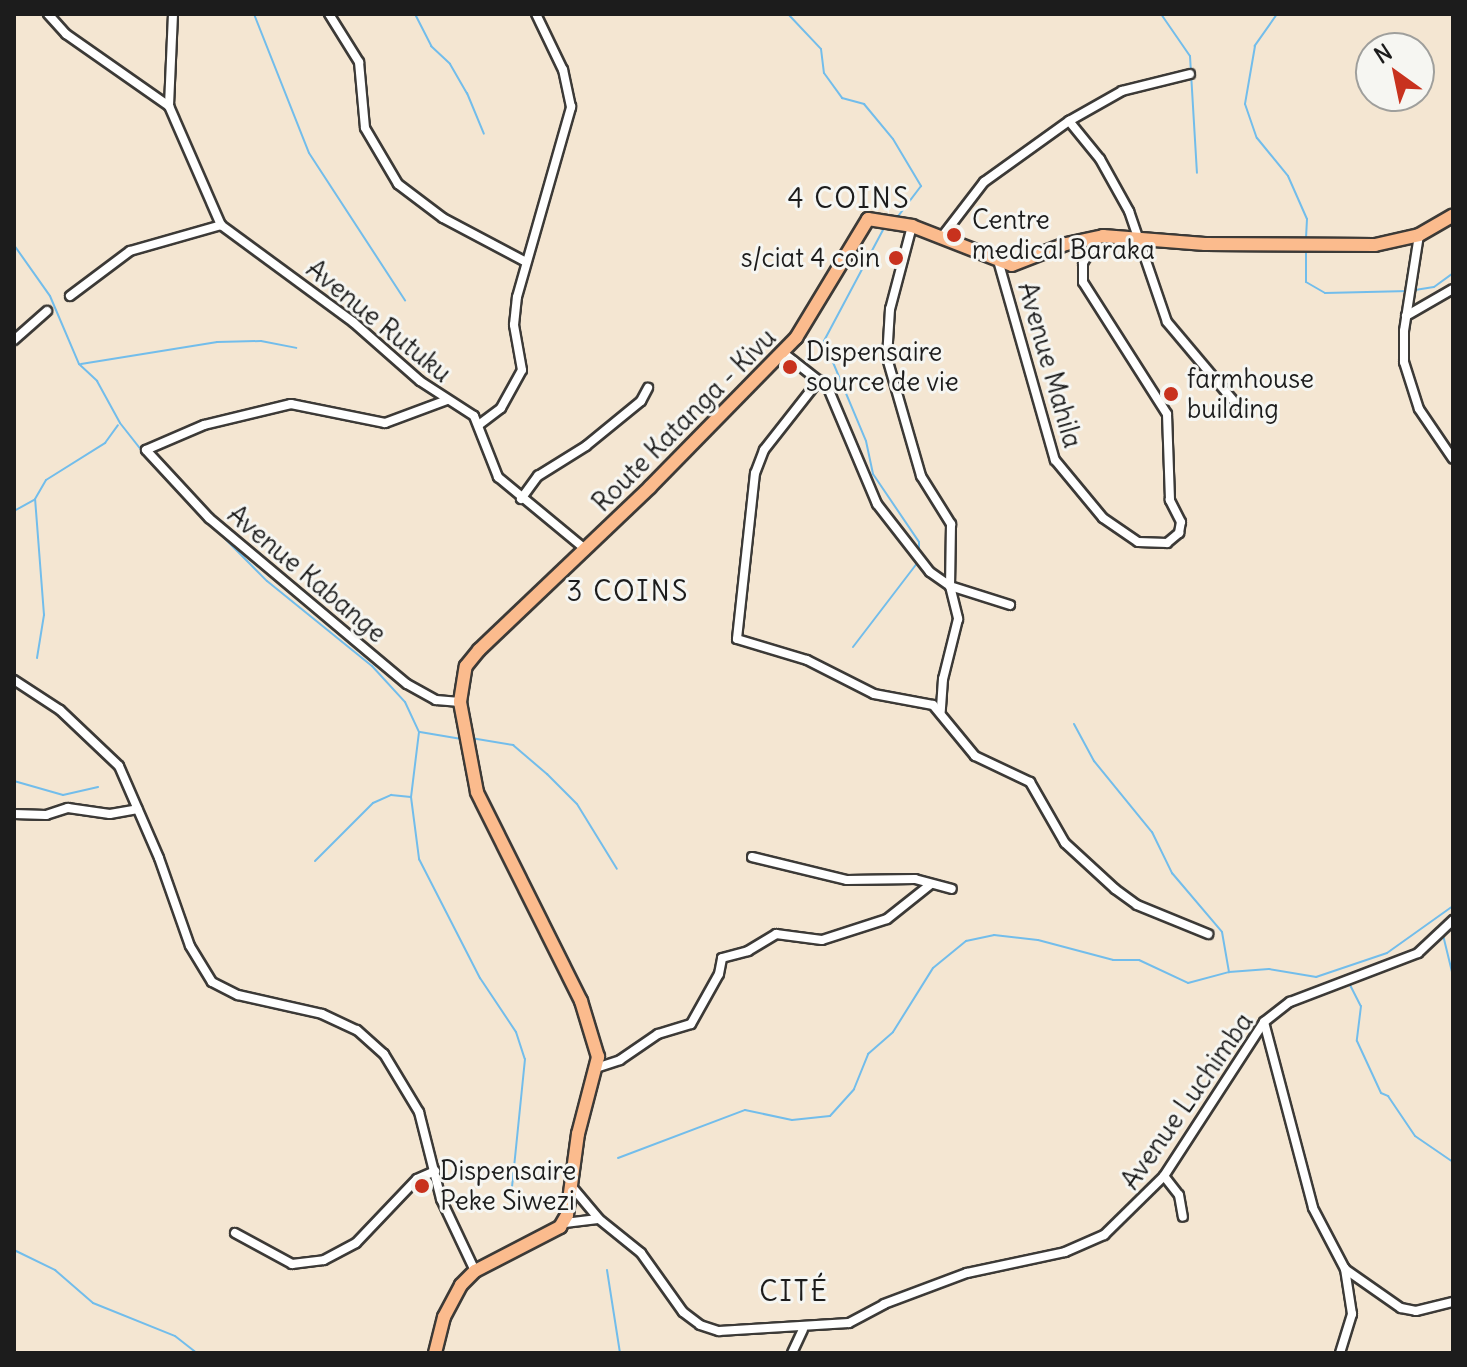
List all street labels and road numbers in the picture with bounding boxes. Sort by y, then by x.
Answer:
street label: Avenue Rutuku [300,253,458,389]
street label: Avenue Mahila [1011,279,1089,451]
street label: Route Katanga - Kivu [586,322,782,518]
street label: Avenue Kabange [222,499,392,649]
street label: Avenue Luchimba [1114,1007,1260,1195]

